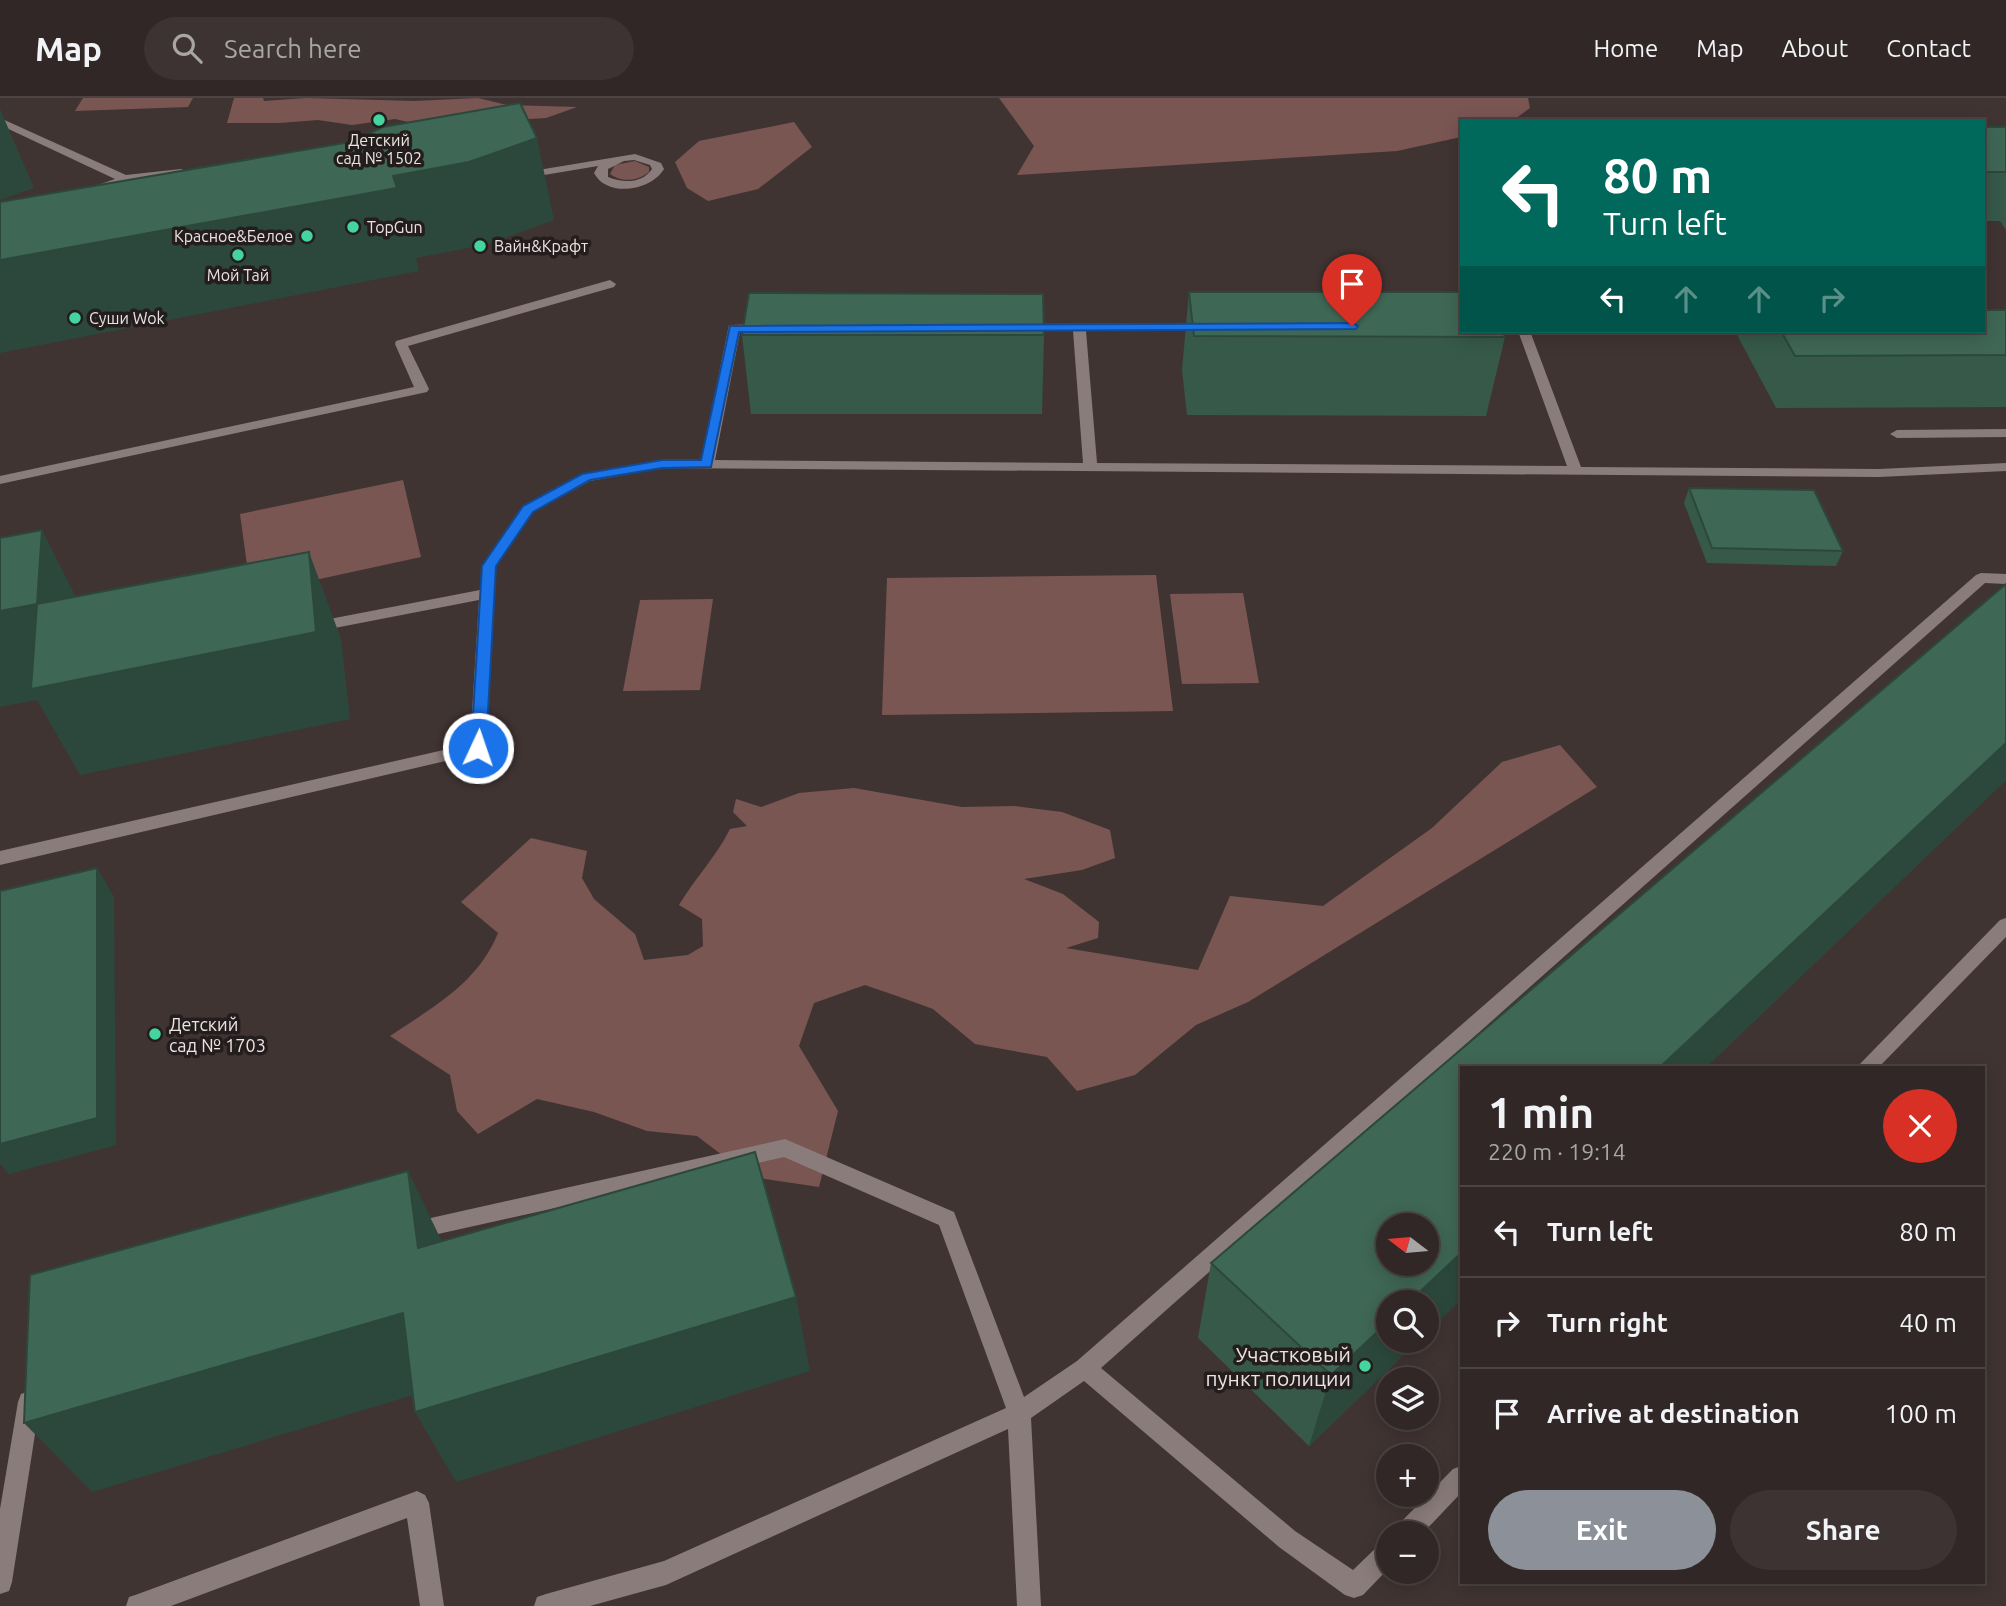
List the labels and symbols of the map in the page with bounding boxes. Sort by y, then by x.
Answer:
marker: Детский сад № 1502 [371,112,387,128]
place label: Детский сад № 1502 [336,131,422,167]
place label: TopGun [367,218,423,236]
marker: TopGun [345,219,361,235]
place label: Красное&Белое [174,227,293,245]
marker: Красное&Белое [299,228,315,244]
place label: Вайн&Крафт [494,237,588,255]
marker: Вайн&Крафт [472,238,488,254]
marker: Мой Тай [230,247,246,263]
pin [1322,254,1382,326]
place label: Мой Тай [207,266,269,284]
place label: Суши Wok [89,309,165,327]
marker: Суши Wok [67,310,83,326]
position arrow [441,711,515,785]
place label: Детский сад № 1703 [169,1014,266,1055]
marker: Детский сад № 1703 [147,1026,163,1042]
north arrow [1376,1213,1438,1276]
place label: Участковый пункт полиции [1205,1342,1351,1390]
marker: Участковый пункт полиции [1357,1358,1373,1374]

